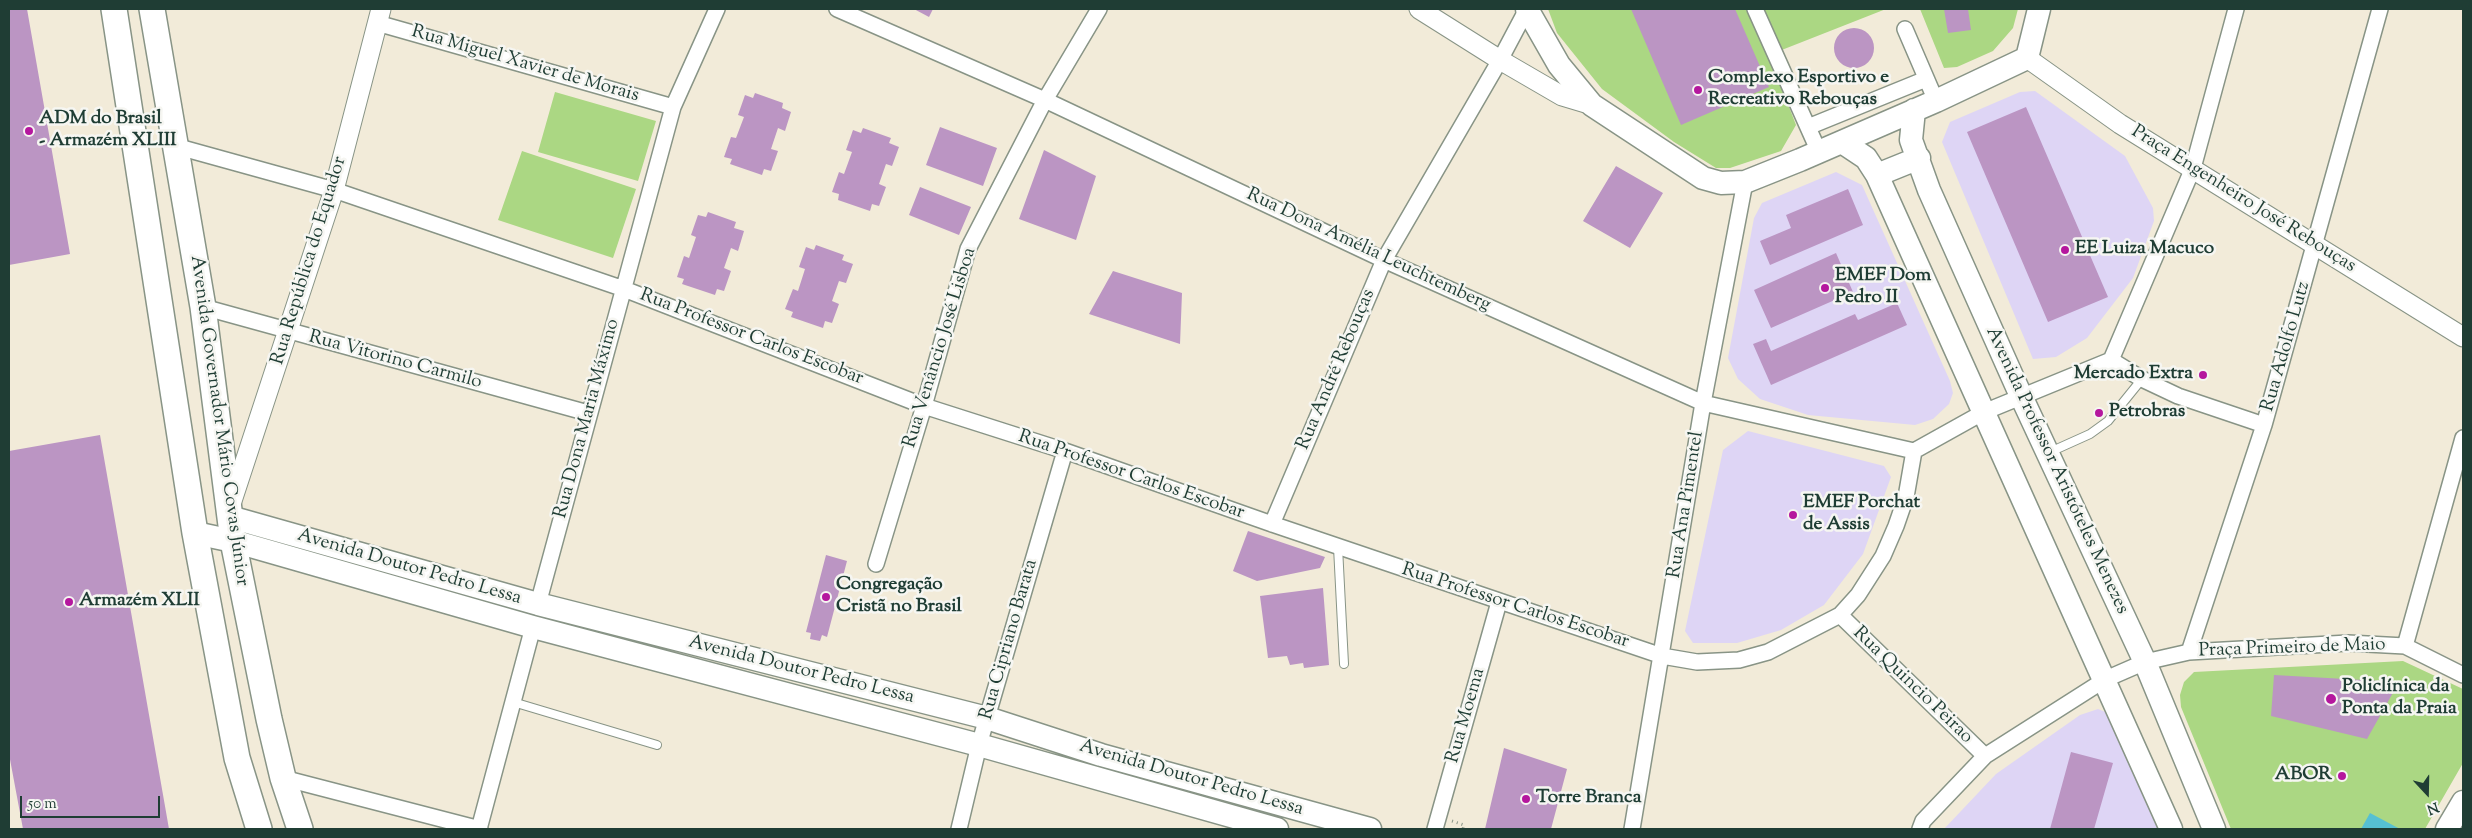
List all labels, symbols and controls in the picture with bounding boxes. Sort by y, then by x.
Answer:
street label: Rua Miguel Xavier de Morais [409,22,641,108]
place label: Complexo Esportivo e Recreativo Rebouças [1708,68,1889,112]
marker: Complexo Esportivo e Recreativo Rebouças [1692,84,1704,96]
place label: ADM do Brasil - Armazém XLIII [39,109,176,153]
street label: Praça Engenheiro José Rebouças [2127,121,2359,279]
marker: ADM do Brasil - Armazém XLIII [23,125,35,137]
street label: Rua República do Equador [267,154,353,368]
street label: Rua Dona Amélia Leuchtemberg [1242,184,1494,318]
place label: EE Luiza Macuco [2075,239,2214,261]
marker: EE Luiza Macuco [2059,244,2071,256]
street label: Rua Venâncio José Lisboa [900,245,982,451]
street label: Avenida Governador Mário Covas Júnior [184,254,252,588]
place label: EMEF Dom Pedro II [1835,266,1931,310]
street label: Rua Adolfo Lutz [2258,279,2316,415]
marker: EMEF Dom Pedro II [1819,282,1831,294]
street label: Rua Professor Carlos Escobar [636,285,866,391]
street label: Rua André Rebouças [1293,286,1381,454]
street label: Rua Dona Maria Máximo [550,317,626,521]
street label: Avenida Professor Aristóteles Menezes [1979,324,2133,618]
street label: Rua Vitorino Carmilo [306,327,484,395]
place label: Mercado Extra [2074,364,2193,386]
marker: Mercado Extra [2197,369,2209,381]
place label: Petrobras [2109,402,2185,424]
marker: Petrobras [2093,407,2105,419]
street label: Rua Professor Carlos Escobar [1015,427,1247,525]
street label: Rua Ana Pimentel [1664,430,1710,580]
place label: EMEF Porchat de Assis [1803,493,1920,537]
marker: EMEF Porchat de Assis [1787,509,1799,521]
street label: Avenida Doutor Pedro Lessa [294,525,524,611]
street label: Rua Cipriano Barata [976,557,1044,723]
street label: Rua Professor Carlos Escobar [1398,559,1632,655]
place label: Congregação Cristã no Brasil [836,575,962,619]
place label: Armazém XLII [79,591,200,613]
marker: Congregação Cristã no Brasil [820,591,832,603]
marker: Armazém XLII [63,596,75,608]
street label: Rua Quincio Peirao [1847,623,1977,749]
street label: Avenida Doutor Pedro Lessa [686,632,916,710]
street label: Praça Primeiro de Maio [2198,634,2386,664]
street label: Rua Moema [1443,666,1491,766]
place label: Policlínica da Ponta da Praia [2342,677,2457,721]
marker: Policlínica da Ponta da Praia [2324,692,2338,706]
street label: Avenida Doutor Pedro Lessa [1076,736,1306,822]
place label: ABOR [2275,765,2332,787]
north arrow [2402,768,2452,818]
marker: ABOR [2336,770,2348,782]
scale bar [22,786,162,818]
place label: Torre Branca [1536,788,1641,810]
marker: Torre Branca [1520,793,1532,805]
text: 50 m [28,794,57,815]
text: N [2424,796,2441,818]

